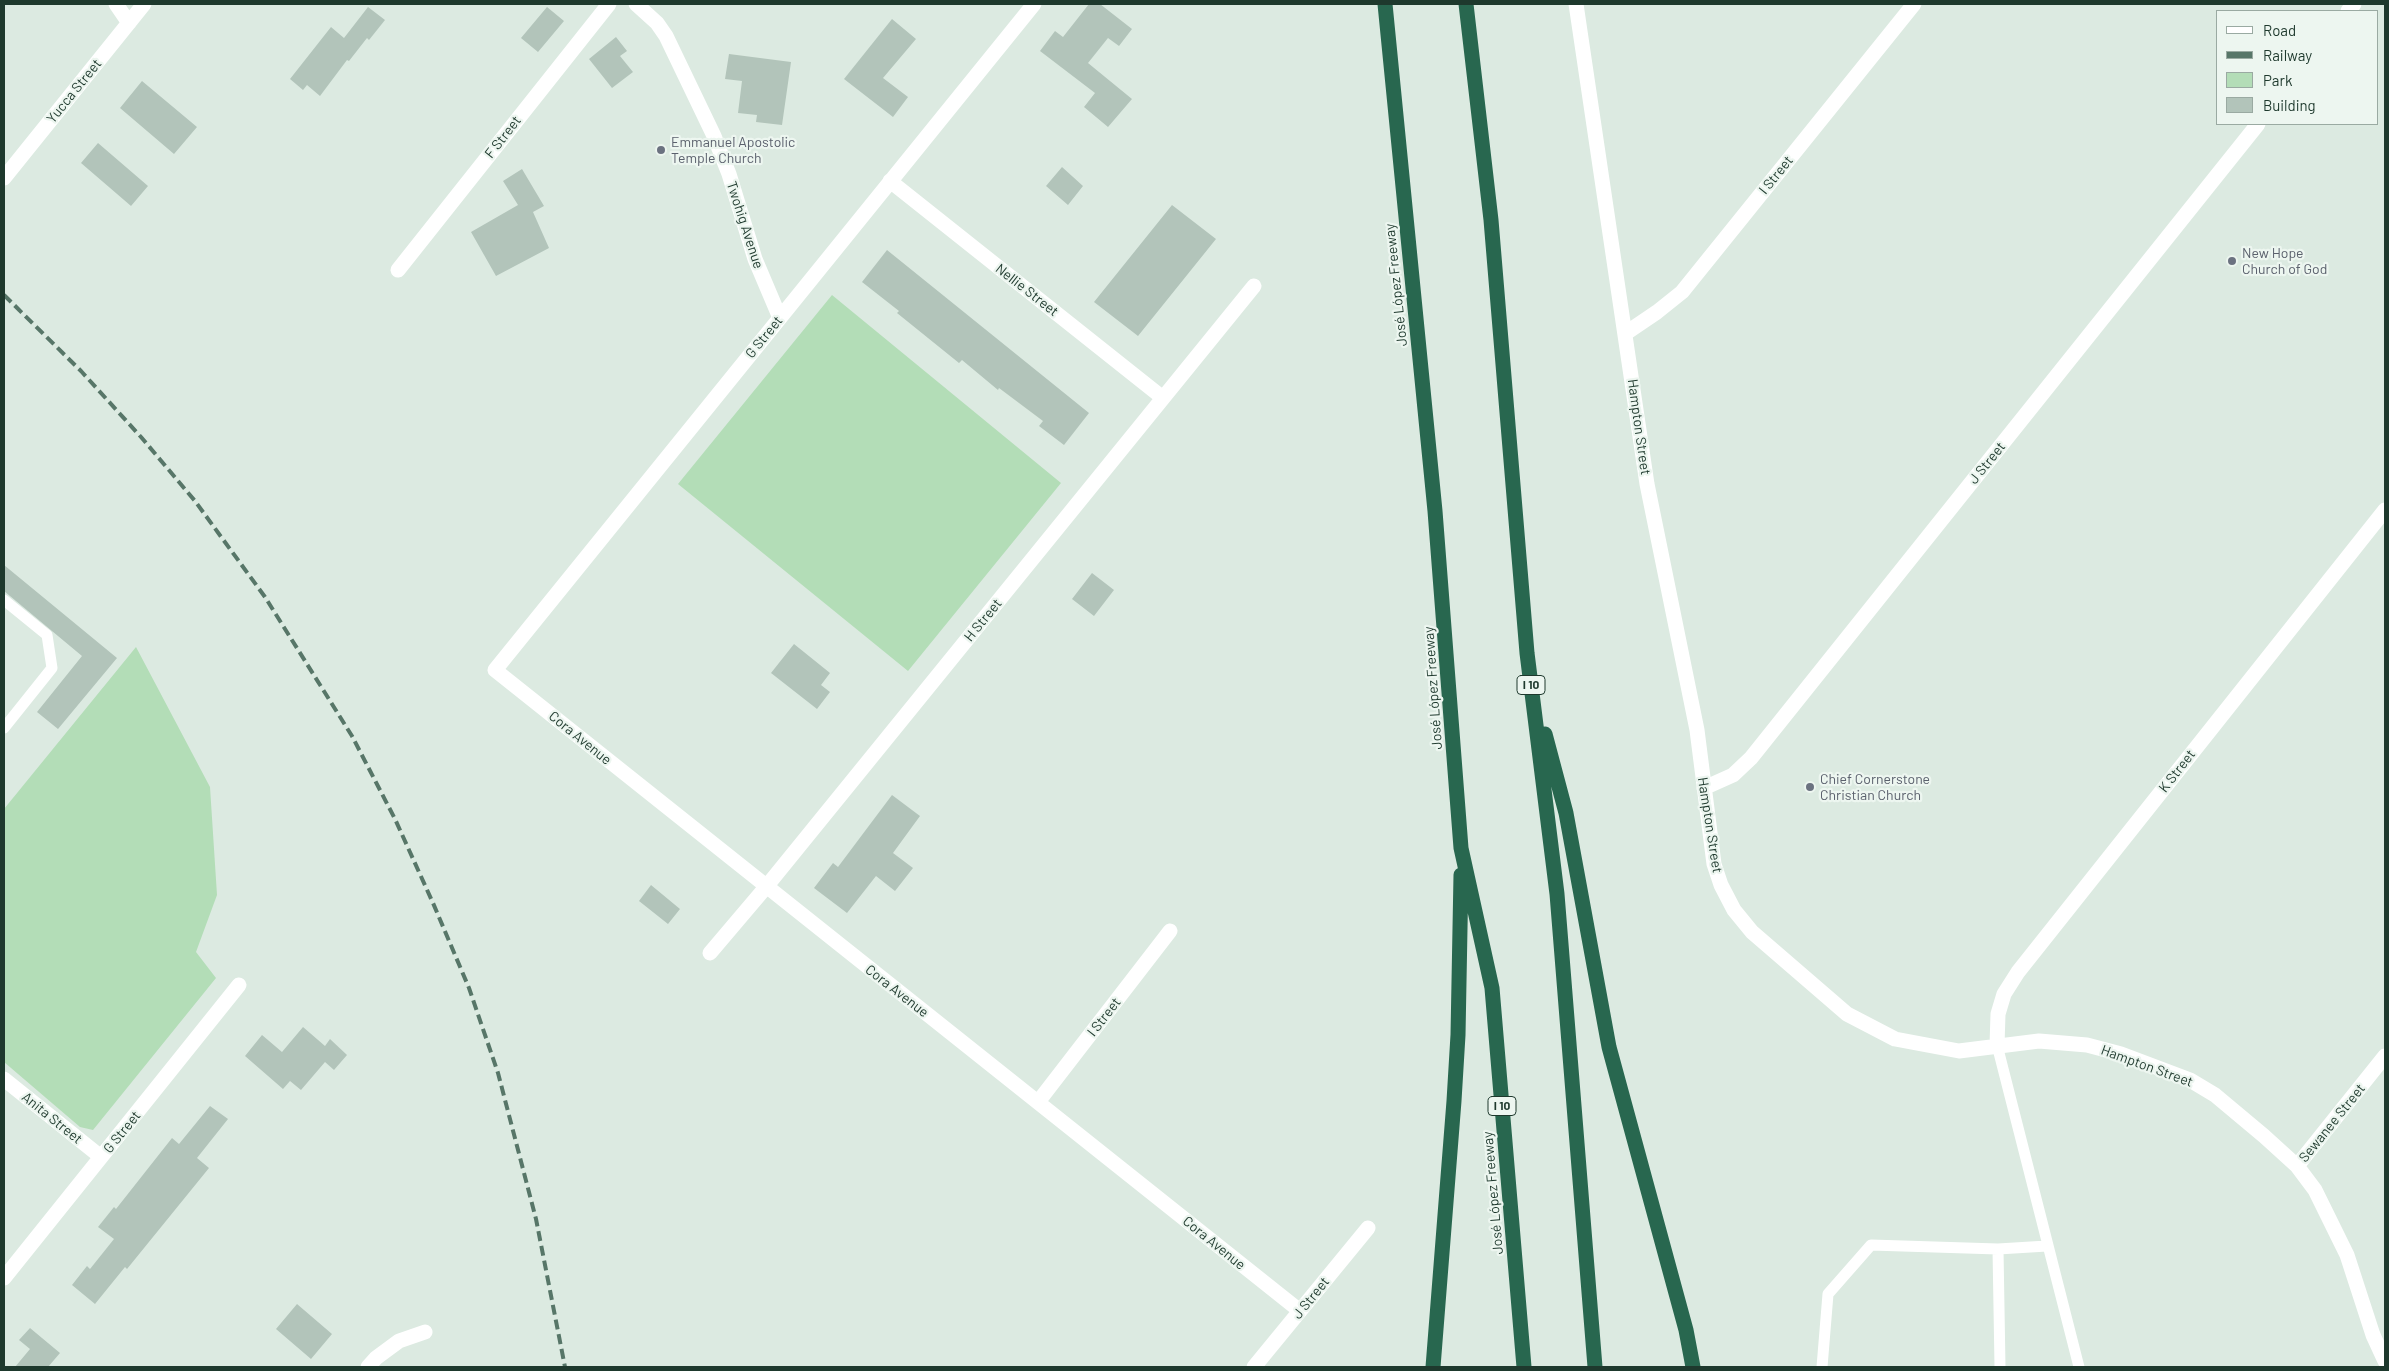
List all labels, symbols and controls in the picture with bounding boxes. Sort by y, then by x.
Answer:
legend [2216,10,2379,125]
text: Road [2263,21,2296,39]
text: Railway [2263,46,2312,64]
street label: Yucca Street [43,56,105,126]
text: Park [2263,71,2292,89]
text: Building [2263,96,2316,114]
street label: F Street [481,113,525,161]
place label: Emmanuel Apostolic Temple Church [671,134,795,166]
marker: Emmanuel Apostolic Temple Church [655,144,667,156]
street label: I Street [1755,152,1797,198]
street label: Twohig Avenue [723,179,767,271]
street label: José López Freeway [1381,223,1411,347]
place label: New Hope Church of God [2242,245,2327,278]
marker: New Hope Church of God [2226,255,2238,267]
street label: Nellie Street [992,260,1062,320]
street label: G Street [742,312,786,362]
street label: Hampton Street [1624,378,1654,476]
street label: J Street [1965,439,2009,487]
street label: H Street [961,595,1005,645]
street label: José López Freeway [1420,626,1446,750]
road number: I 10 [1517,676,1545,694]
street label: Cora Avenue [545,708,615,768]
street label: K Street [2155,746,2199,796]
place label: Chief Cornerstone Christian Church [1820,771,1930,804]
street label: Hampton Street [1694,776,1726,874]
marker: Chief Cornerstone Christian Church [1804,781,1816,793]
street label: Cora Avenue [862,961,932,1021]
street label: I Street [1084,994,1124,1040]
street label: Hampton Street [2099,1042,2195,1090]
street label: Sewanee Street [2295,1080,2369,1166]
street label: Anita Street [18,1089,86,1147]
road number: I 10 [1488,1096,1516,1116]
street label: G Street [100,1107,144,1157]
street label: José López Freeway [1479,1131,1507,1255]
street label: Cora Avenue [1179,1213,1249,1273]
street label: J Street [1289,1274,1333,1322]

